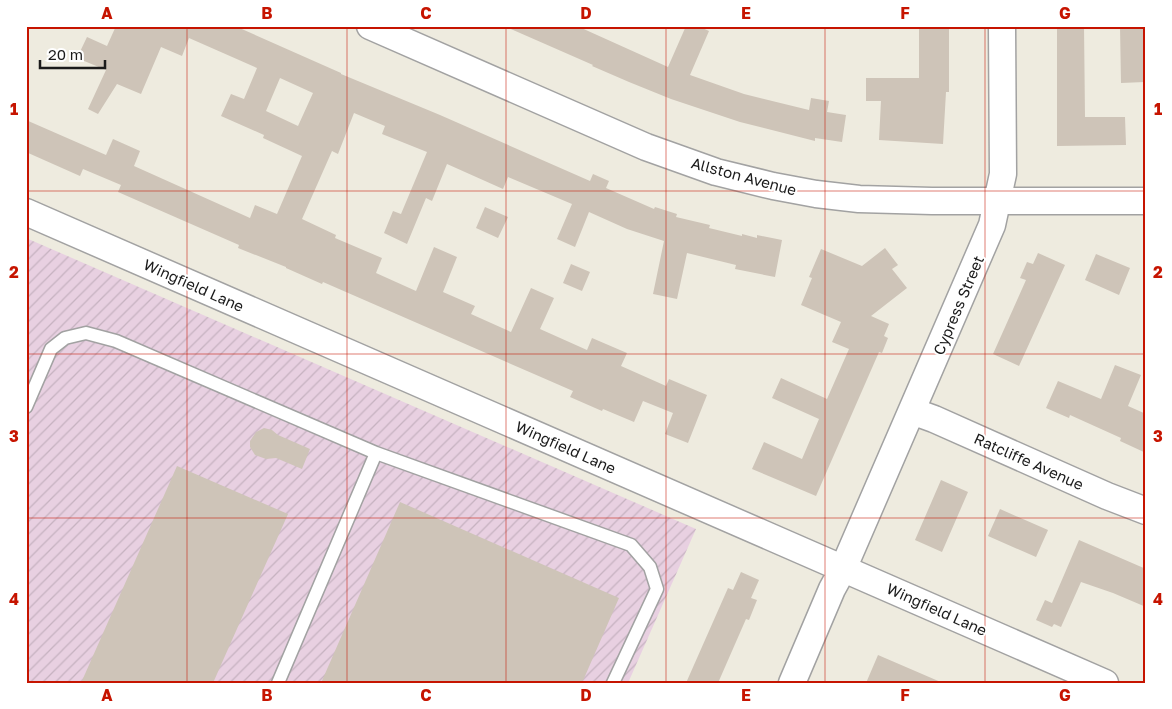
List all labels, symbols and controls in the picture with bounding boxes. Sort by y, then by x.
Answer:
text: A [101,3,113,23]
text: B [261,3,273,23]
text: C [420,3,432,23]
text: D [580,3,592,23]
text: E [741,3,751,23]
text: F [900,3,910,23]
text: G [1059,3,1071,23]
scale bar [40,38,105,70]
text: 20 m [48,45,83,63]
text: 1 [10,99,18,119]
text: 1 [1154,99,1162,119]
street label: Allston Avenue [689,153,799,199]
street label: Cypress Street [929,253,987,357]
street label: Wingfield Lane [141,255,247,315]
text: 2 [9,262,19,282]
text: 2 [1153,262,1163,282]
street label: Wingfield Lane [513,417,619,477]
text: 3 [9,426,19,446]
text: 3 [1153,426,1163,446]
street label: Ratcliffe Avenue [972,429,1087,493]
street label: Wingfield Lane [884,579,990,639]
text: 4 [9,589,19,609]
text: 4 [1153,589,1163,609]
text: A [101,685,113,705]
text: B [261,685,273,705]
text: C [420,685,432,705]
text: D [580,685,592,705]
text: E [741,685,751,705]
text: F [900,685,910,705]
text: G [1059,685,1071,705]

